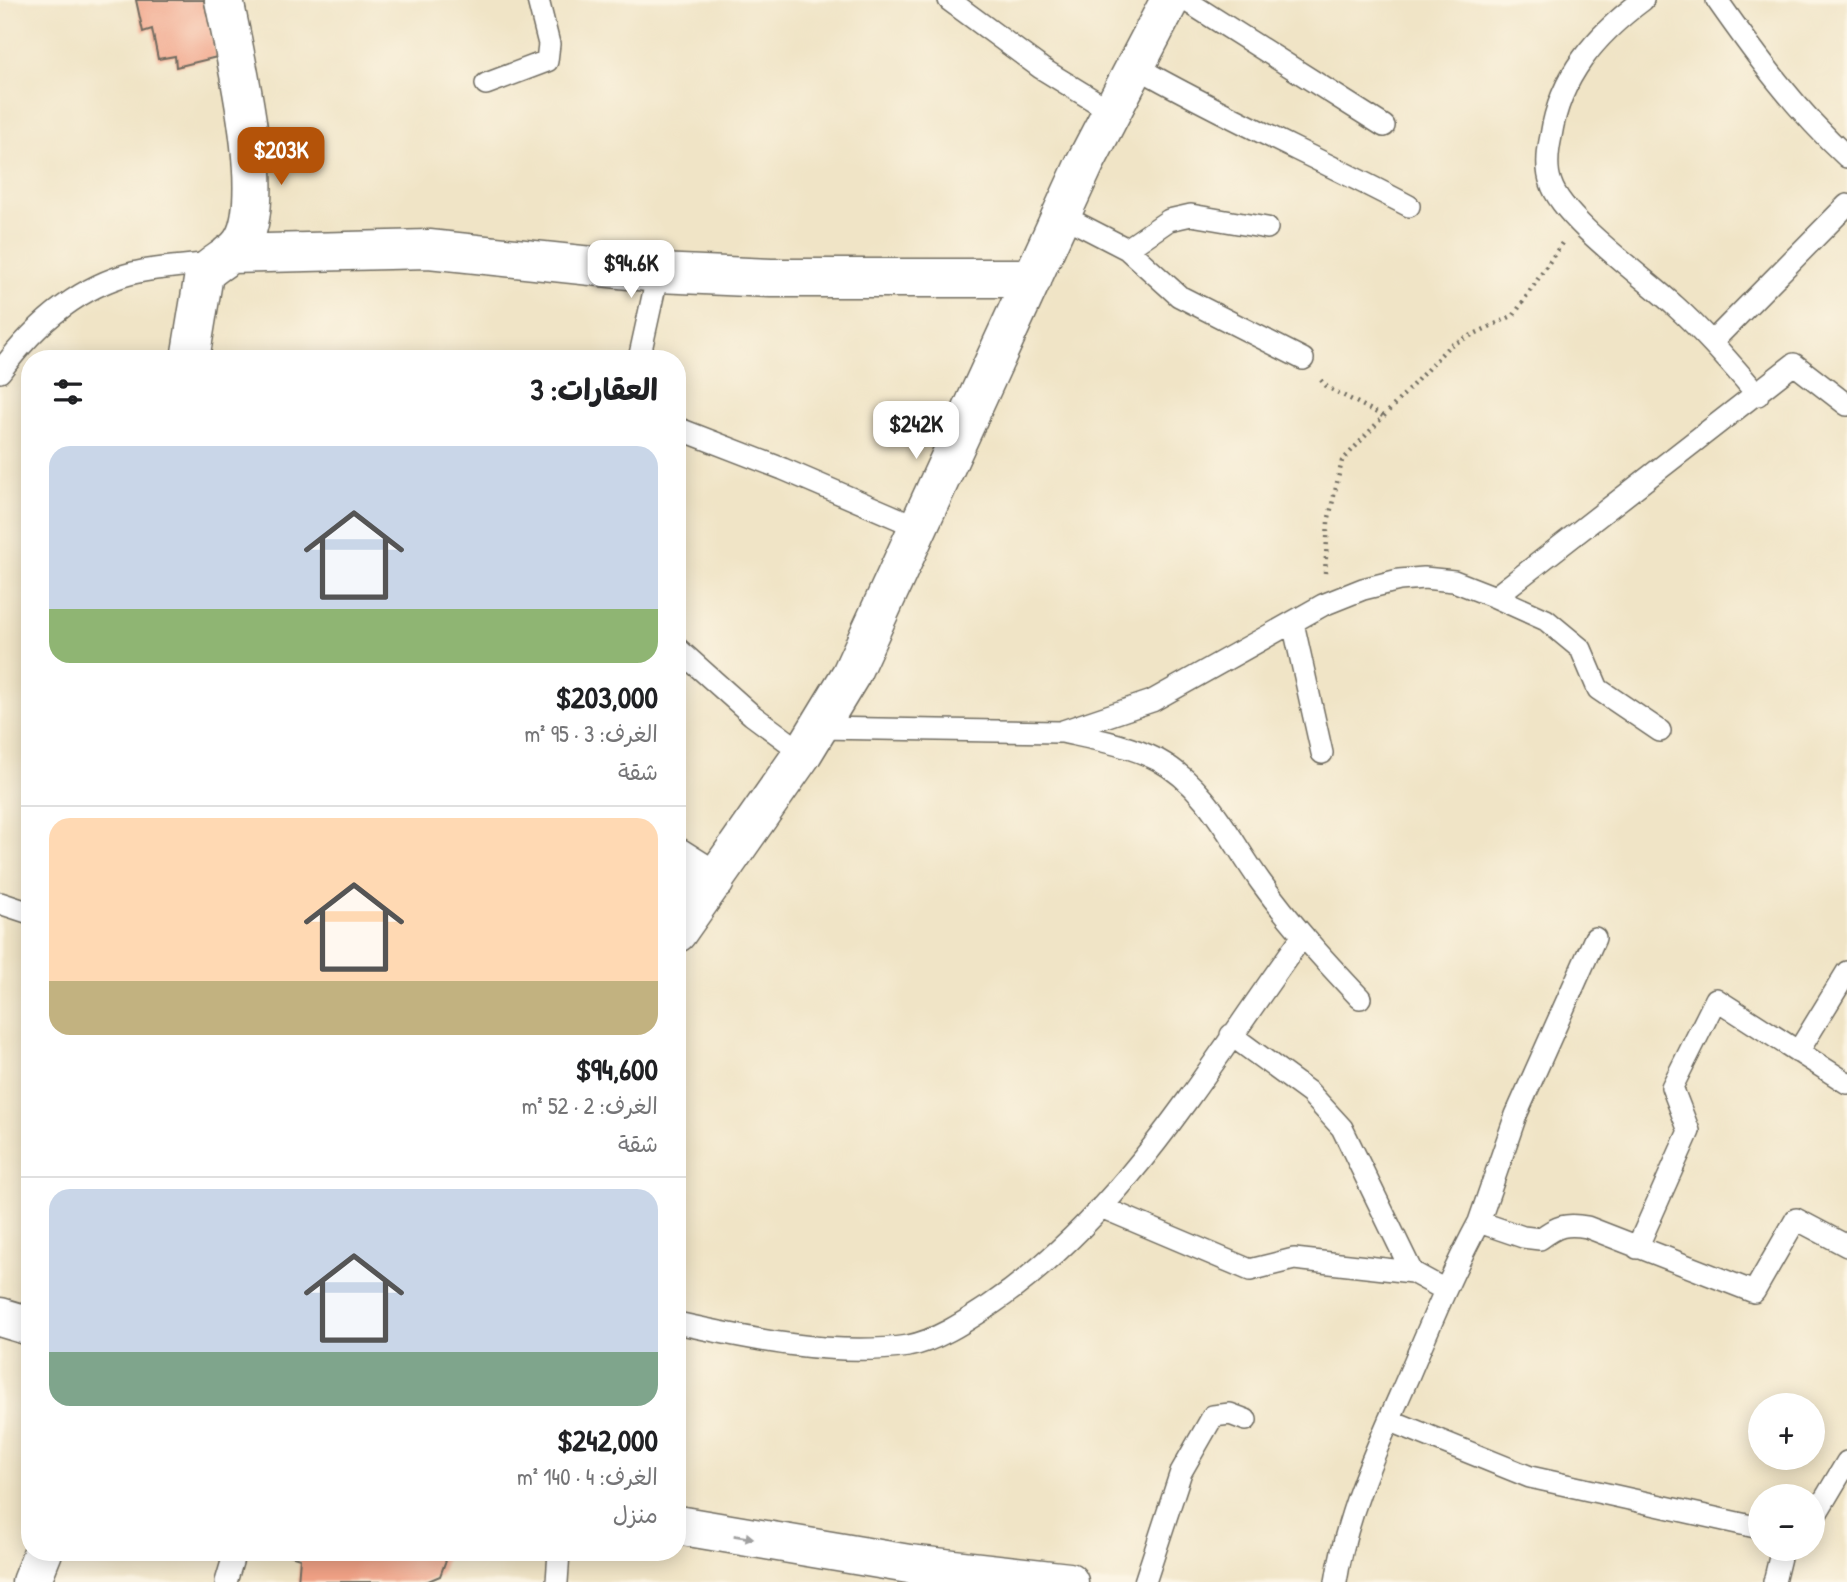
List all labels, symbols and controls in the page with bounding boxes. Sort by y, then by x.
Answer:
pin: $203K [232,128,330,187]
text: $203K [253,134,309,165]
pin: $94.6K [574,240,688,300]
text: $94.6K [604,247,658,278]
text: العقارات: 3 [530,369,658,409]
icon: filters [49,373,87,411]
pin: $242K [867,402,965,461]
text: $242K [889,408,943,439]
icon: home [291,492,417,618]
text: $203,000 [555,677,658,717]
text: الغرف: 3 · 95 m² [524,718,658,749]
text: شقة [618,756,658,787]
icon: home [291,864,417,990]
text: $94,600 [576,1049,658,1089]
text: الغرف: 2 · 52 m² [522,1090,658,1121]
text: شقة [618,1128,658,1159]
icon: home [291,1235,417,1361]
map controls [1748,1393,1825,1561]
button: + [1748,1393,1825,1470]
text: $242,000 [557,1420,658,1460]
text: الغرف: 4 · 140 m² [517,1461,658,1492]
button: − [1748,1484,1825,1561]
text: منزل [613,1499,658,1530]
one-way arrow [734,1532,756,1543]

